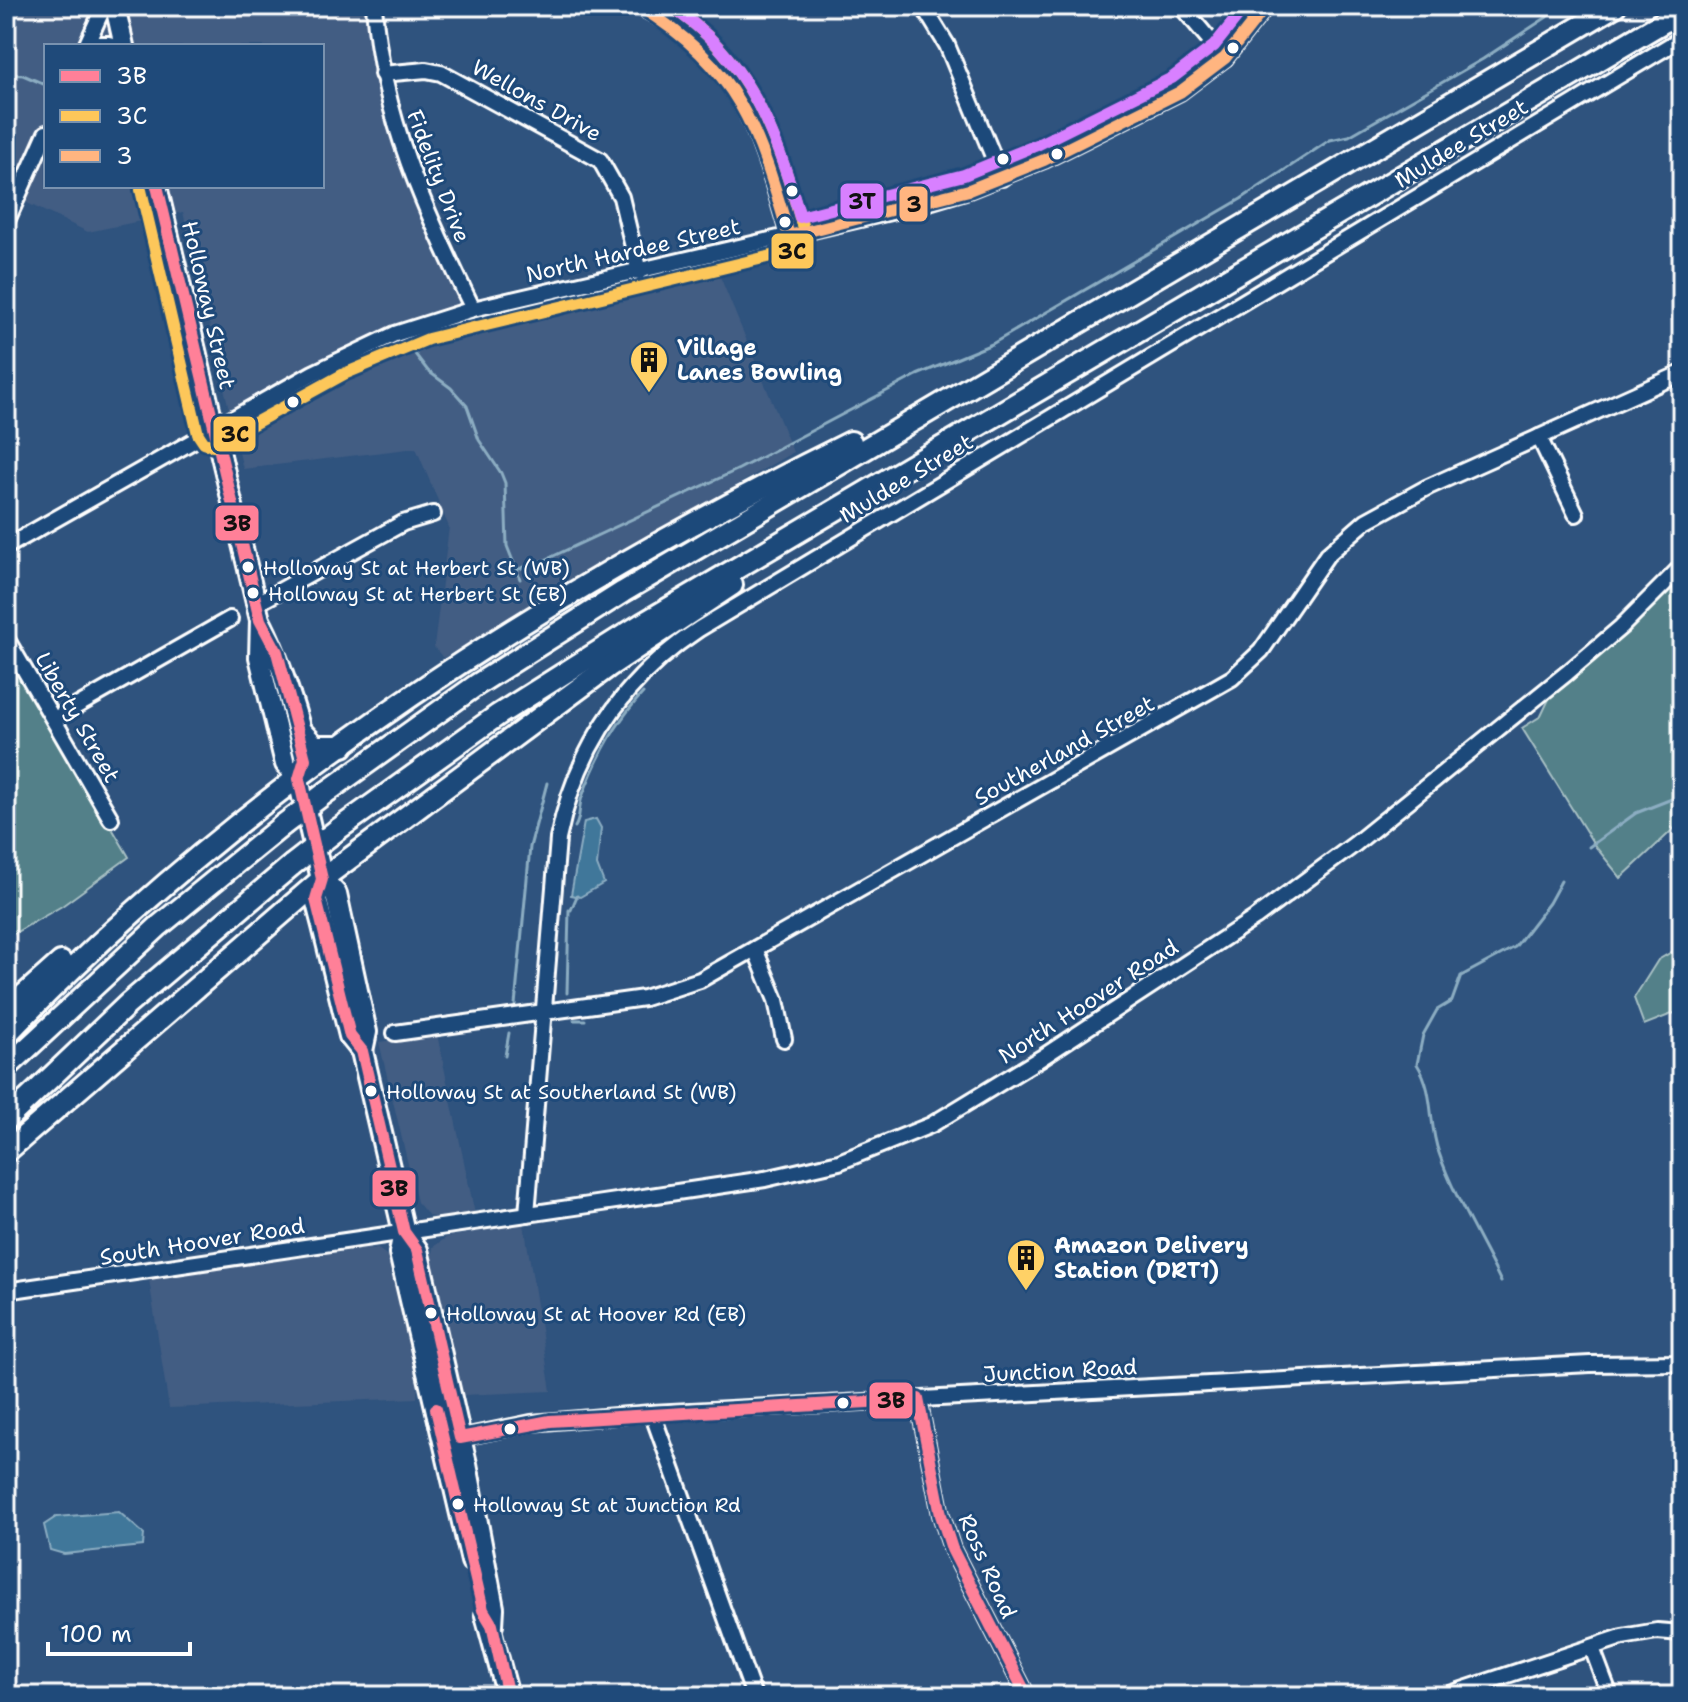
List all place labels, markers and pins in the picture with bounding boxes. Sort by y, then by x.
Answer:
unlabelled marker [1225,40,1241,56]
unlabelled marker [1049,146,1065,162]
unlabelled marker [995,151,1011,167]
unlabelled marker [784,183,800,199]
unlabelled marker [777,214,793,230]
place label: Village Lanes Bowling [677,333,842,387]
building icon: Village Lanes Bowling [628,339,670,394]
unlabelled marker [285,394,301,410]
place label: Holloway St at Herbert St (WB) [263,555,570,581]
marker: Holloway St at Herbert St (WB) [240,559,256,575]
place label: Holloway St at Herbert St (EB) [268,581,567,607]
marker: Holloway St at Herbert St (EB) [245,585,261,601]
place label: Holloway St at Southerland St (WB) [386,1079,736,1105]
marker: Holloway St at Southerland St (WB) [363,1083,379,1099]
place label: Amazon Delivery Station (DRT1) [1054,1231,1249,1285]
building icon: Amazon Delivery Station (DRT1) [1005,1237,1047,1292]
place label: Holloway St at Hoover Rd (EB) [446,1301,746,1327]
marker: Holloway St at Hoover Rd (EB) [423,1305,439,1321]
unlabelled marker [835,1395,851,1411]
unlabelled marker [502,1421,518,1437]
place label: Holloway St at Junction Rd [473,1492,741,1518]
marker: Holloway St at Junction Rd [450,1496,466,1512]

